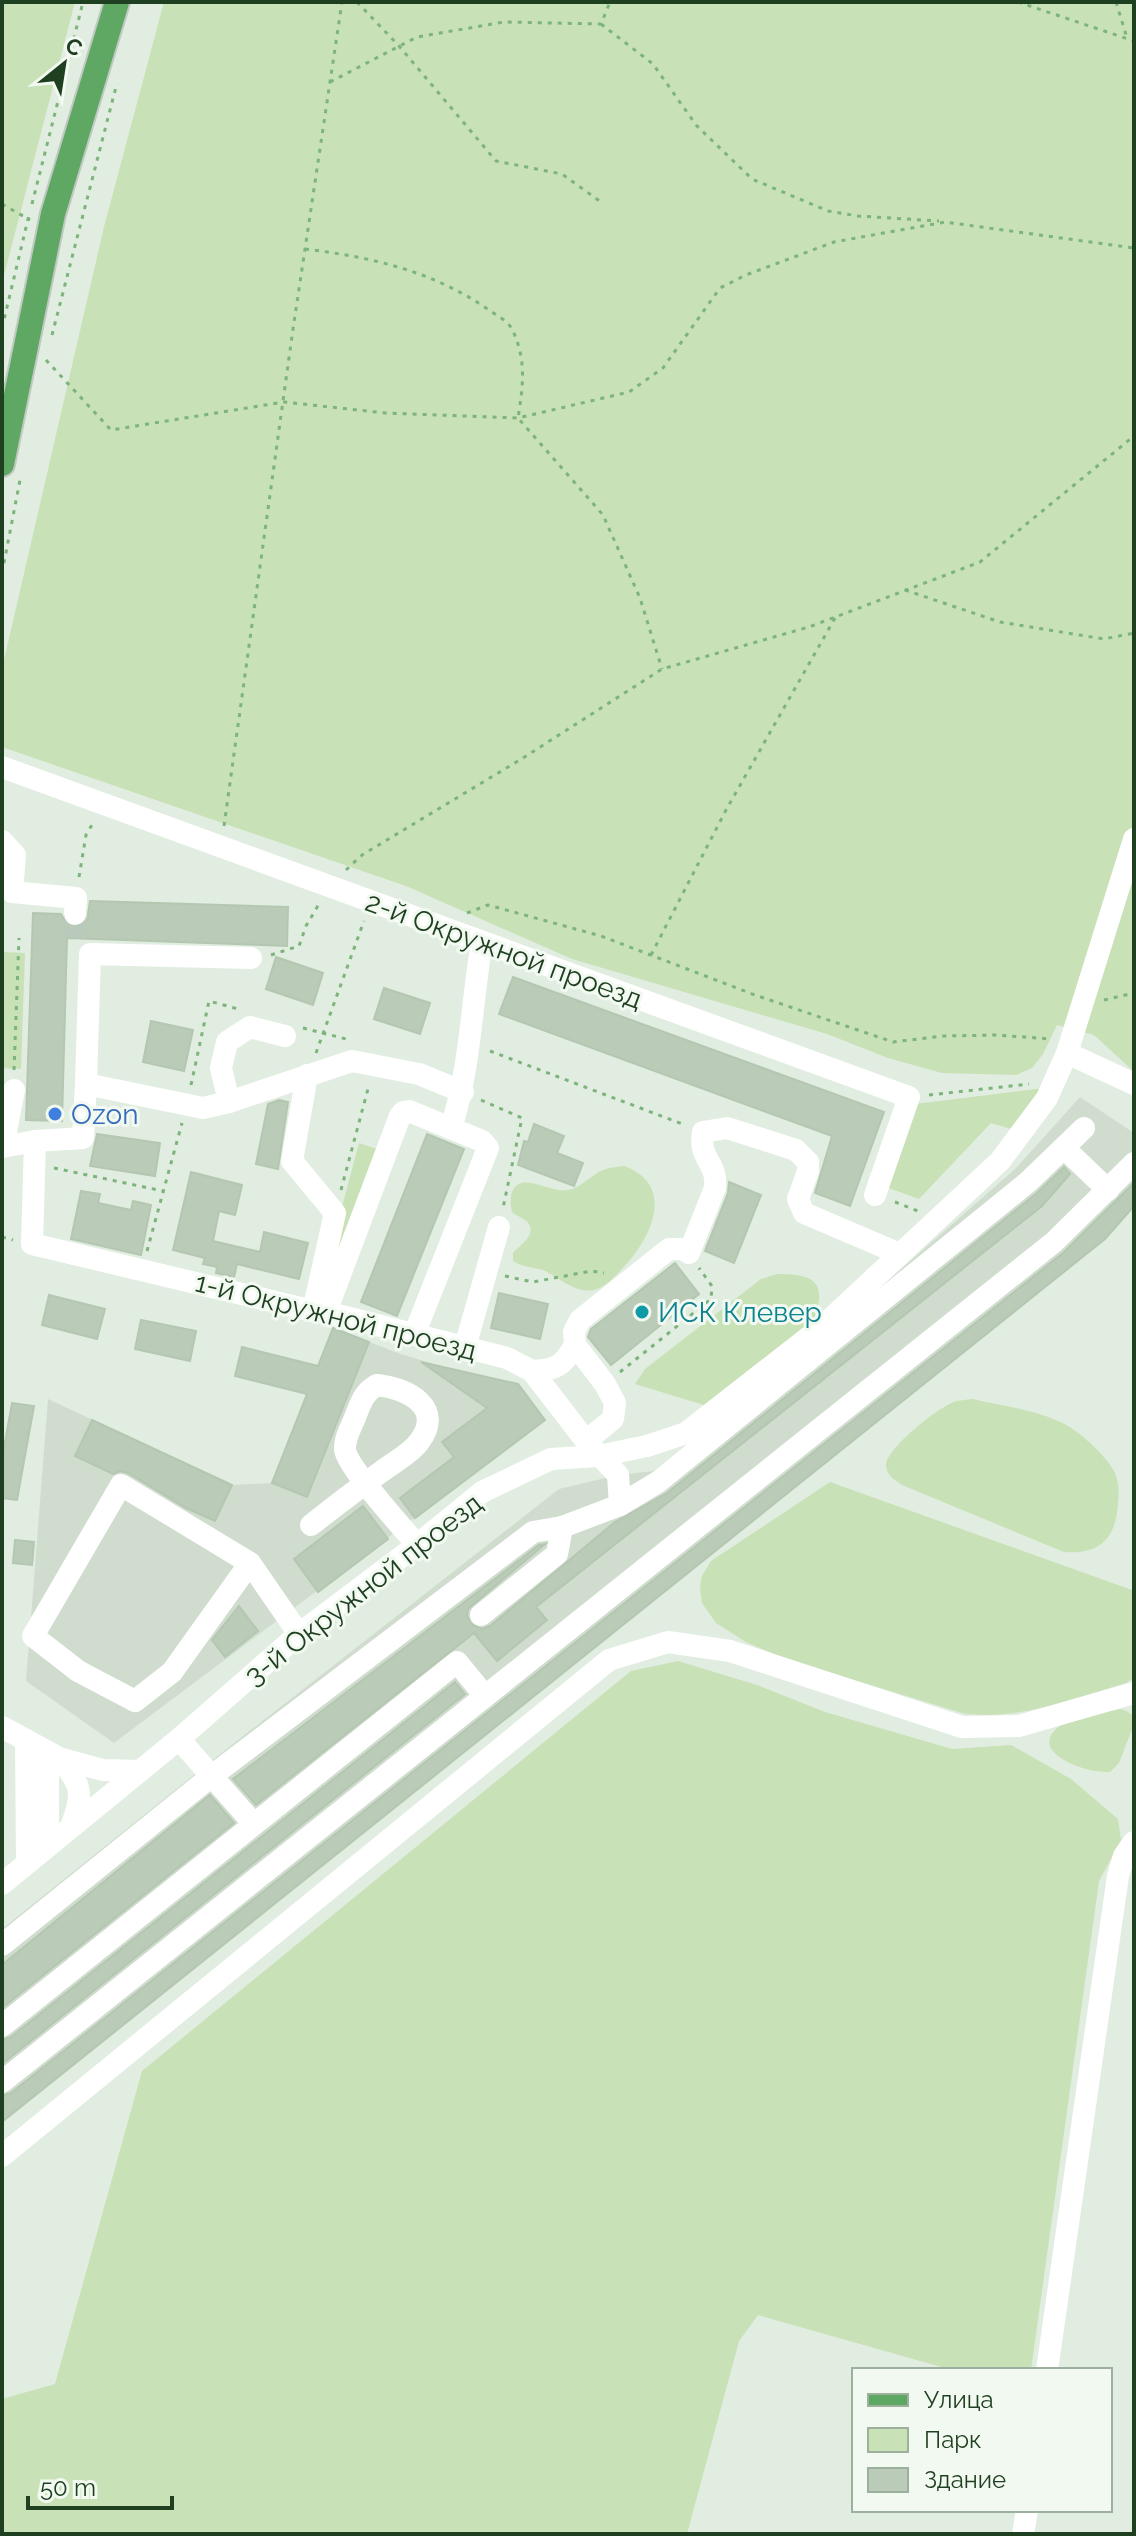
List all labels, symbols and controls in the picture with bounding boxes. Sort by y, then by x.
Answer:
north arrow [24,24,104,104]
text: С [61,32,87,62]
street label: 2-й Окружной проезд [361,885,647,1016]
place label: Ozon [71,1098,138,1131]
marker: Ozon [46,1105,64,1123]
street label: 1-й Окружной проезд [192,1266,480,1367]
place label: ИСК Клевер [658,1296,822,1329]
marker: ИСК Клевер [633,1303,651,1321]
street label: 3-й Окружной проезд [238,1486,489,1692]
legend [852,2368,1112,2512]
text: Улица [924,2385,994,2414]
text: Парк [924,2425,982,2454]
scale bar [28,2460,172,2510]
text: Здание [924,2465,1006,2494]
text: 50 m [40,2473,96,2502]

